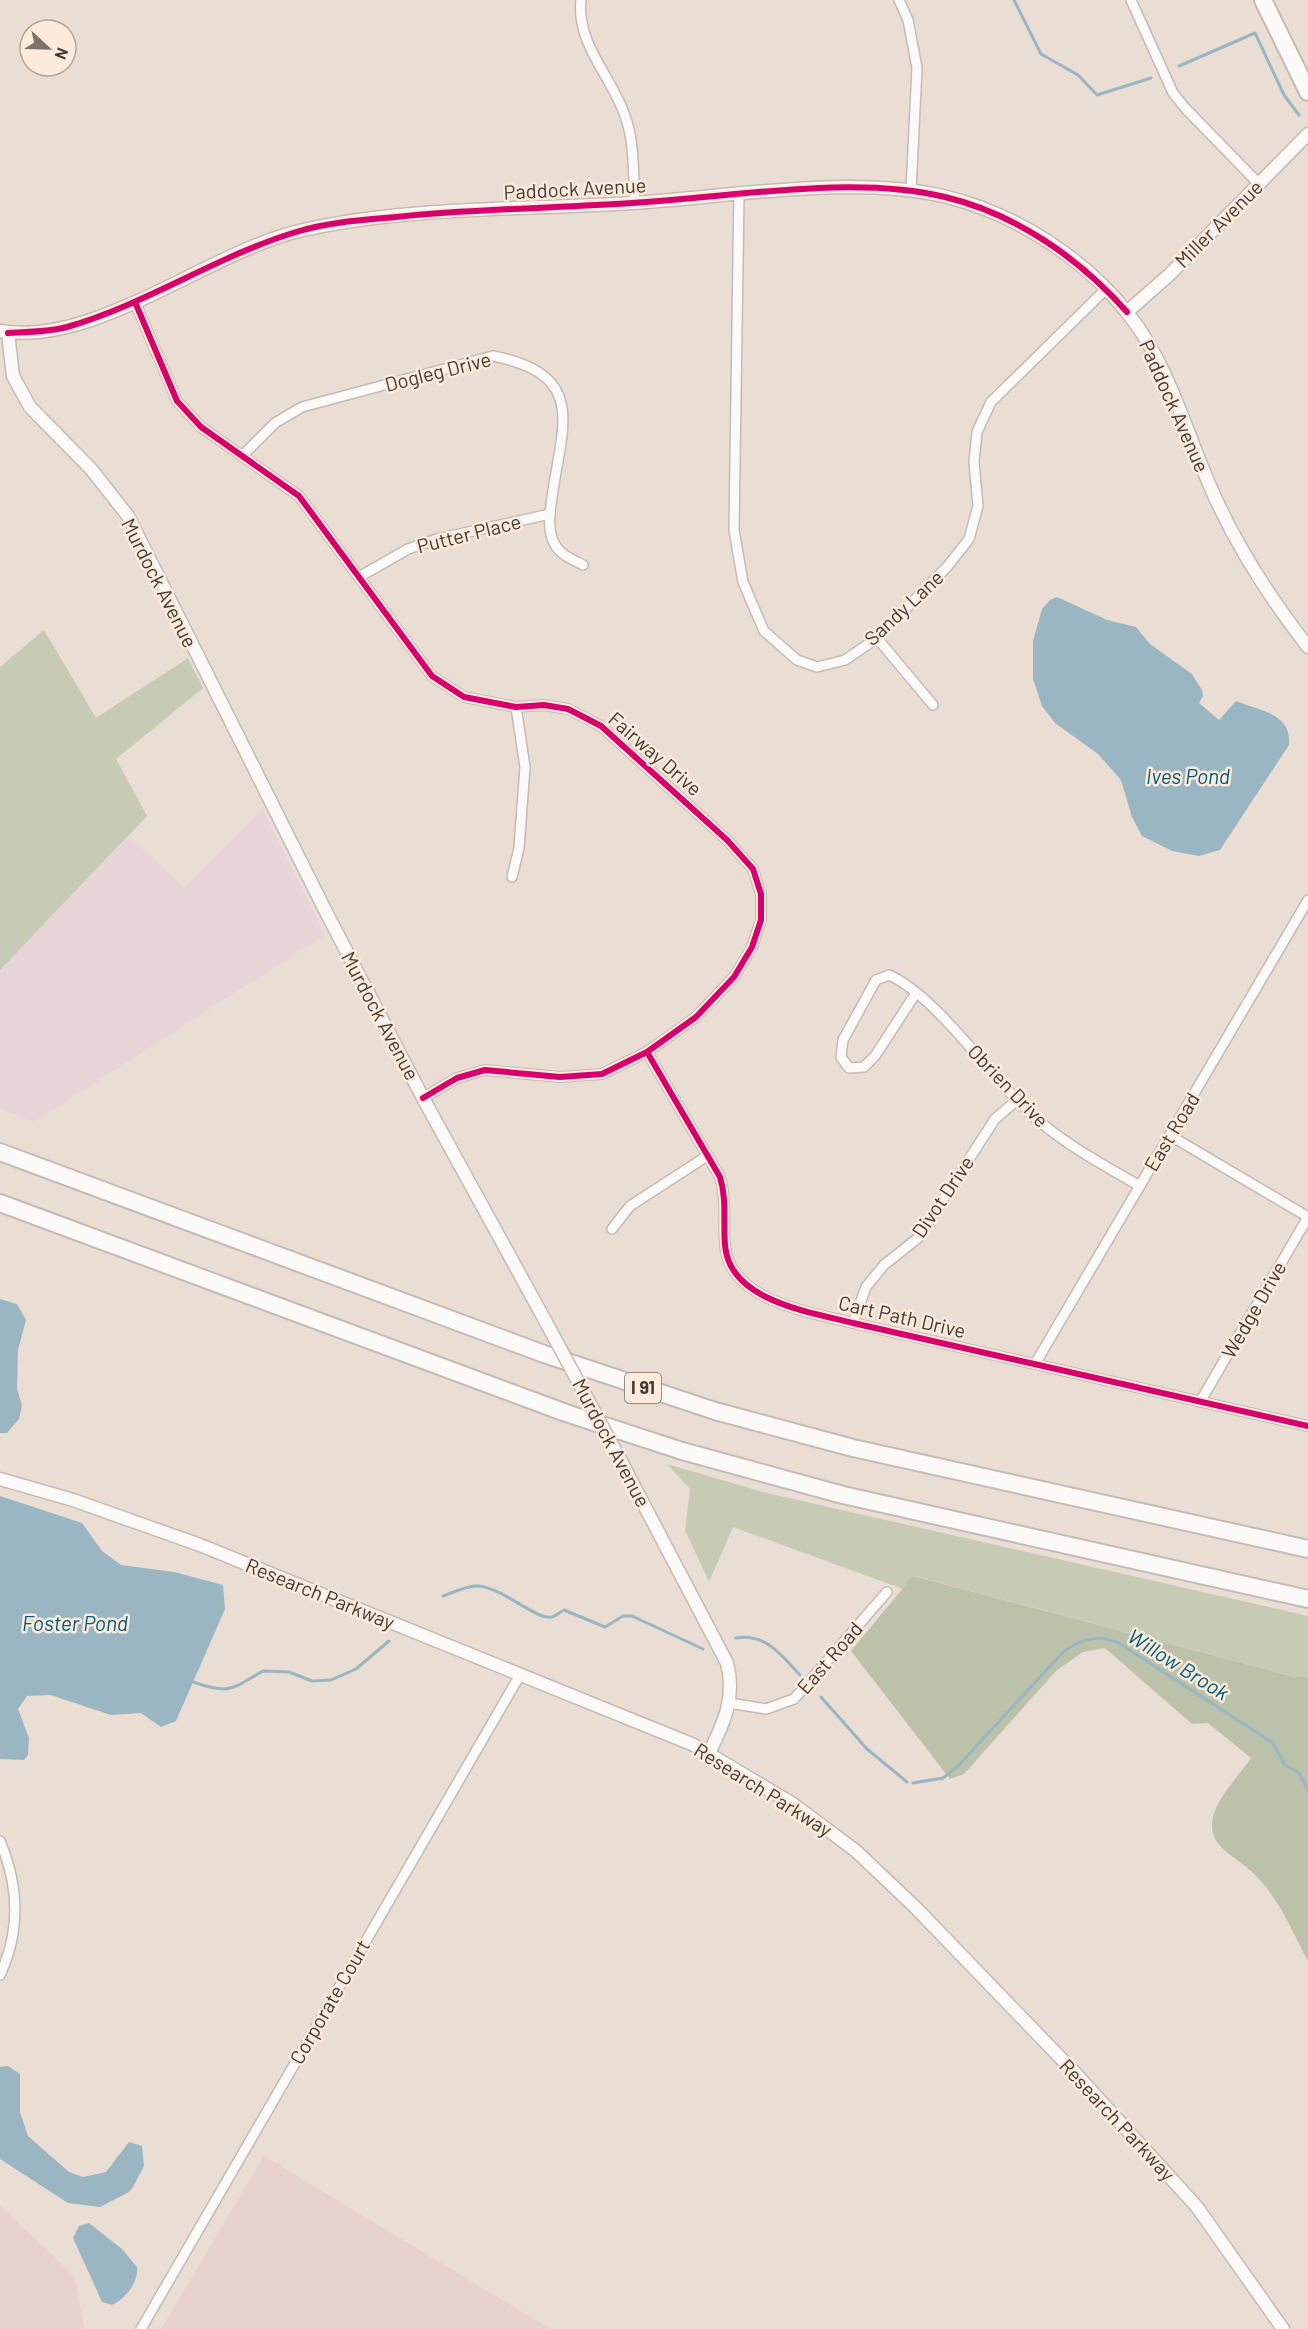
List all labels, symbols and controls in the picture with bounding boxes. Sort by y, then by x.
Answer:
north arrow [18,18,78,78]
text: N [52,45,73,62]
street label: Paddock Avenue [503,172,647,204]
street label: Miller Avenue [1169,174,1267,272]
street label: Paddock Avenue [1135,336,1215,476]
street label: Dogleg Drive [382,346,493,396]
street label: Putter Place [414,509,523,558]
street label: Murdock Avenue [117,514,203,651]
street label: Sandy Lane [859,565,948,650]
street label: Fairway Drive [604,706,707,800]
water label: Ives Pond [1146,763,1230,788]
street label: Murdock Avenue [337,947,425,1084]
street label: Obrien Drive [963,1039,1054,1132]
street label: East Road [1138,1088,1204,1175]
street label: Divot Drive [906,1151,978,1242]
street label: Wedge Drive [1216,1257,1291,1362]
street label: Cart Path Drive [836,1290,968,1342]
road number: I 91 [625,1373,661,1403]
street label: Murdock Avenue [568,1374,656,1511]
street label: Research Parkway [243,1552,398,1634]
water label: Foster Pond [22,1610,128,1635]
street label: East Road [792,1616,867,1698]
water label: Willow Brook [1124,1623,1235,1705]
street label: Research Parkway [690,1737,837,1841]
street label: Corporate Court [284,1935,374,2068]
street label: Research Parkway [1055,2053,1180,2185]

